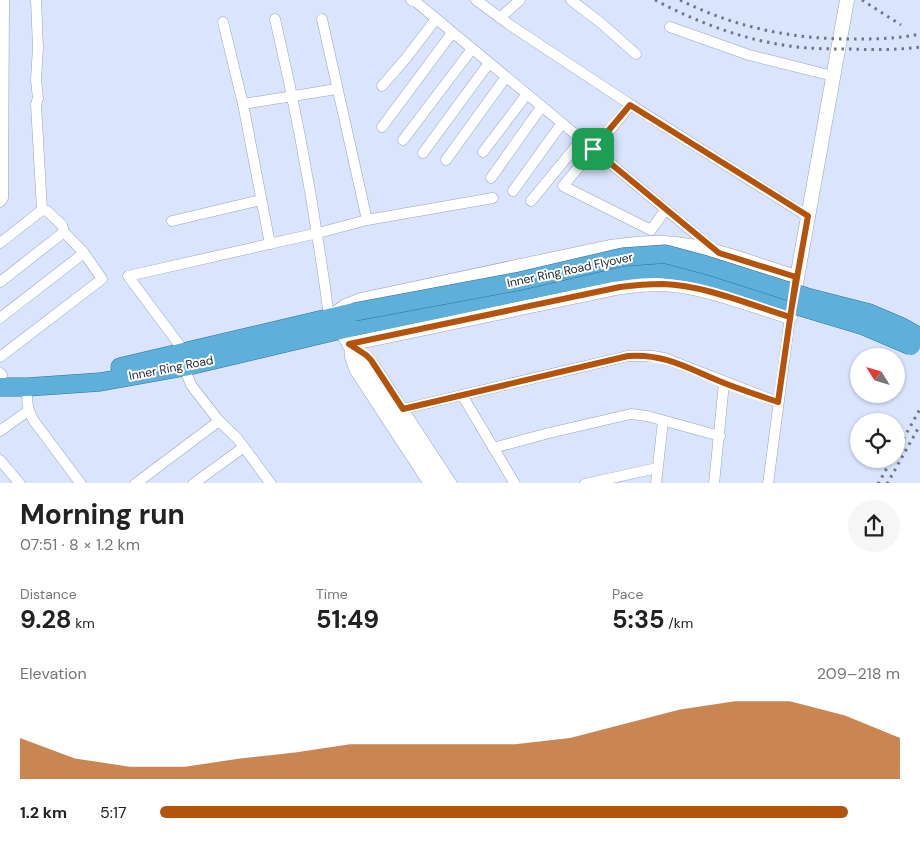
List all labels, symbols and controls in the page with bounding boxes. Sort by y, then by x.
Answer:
pin [572,128,614,170]
icon: arrive [579,135,607,163]
street label: Inner Ring Road Flyover [506,249,635,291]
north arrow [850,348,905,402]
map controls [850,348,905,468]
street label: Inner Ring Road [127,352,215,384]
button: locate [850,413,905,468]
text: Morning run [20,496,185,533]
button: share [848,500,900,552]
text: 07:51 · 8 × 1.2 km [20,534,140,555]
text: Distance [20,585,77,603]
text: Time [316,585,348,603]
text: Pace [612,585,643,603]
text: 9.28 [20,603,72,636]
text: 51:49 [316,603,379,636]
text: 5:35 [612,603,665,636]
text: km [72,614,95,632]
text: /km [665,614,693,632]
text: Elevation [20,663,87,684]
text: 209–218 m [817,663,900,684]
text: 1.2 km [20,802,67,823]
text: 5:17 [100,802,127,823]

